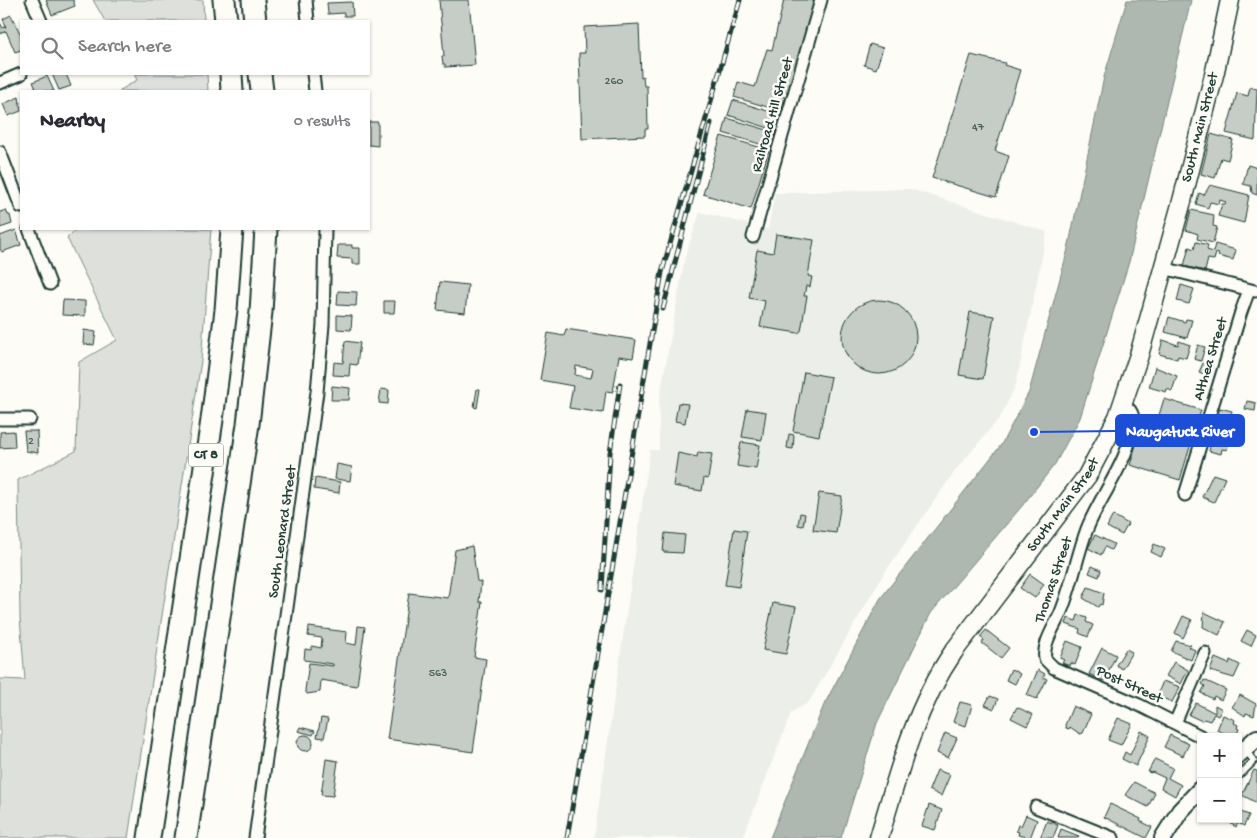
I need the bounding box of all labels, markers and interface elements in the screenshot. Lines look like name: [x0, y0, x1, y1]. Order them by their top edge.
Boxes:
search box: [20, 20, 370, 75]
icon: search: [38, 34, 66, 62]
text: Search here: [78, 36, 172, 59]
street label: Railroad Hill Street: [748, 54, 798, 174]
street label: South Main Street: [1178, 69, 1224, 184]
house number: 260: [605, 75, 624, 89]
text: Nearby: [40, 110, 105, 135]
text: 0 results: [294, 113, 350, 132]
house number: 47: [972, 121, 985, 135]
street label: Althea Street: [1190, 313, 1233, 403]
callout: Naugatuck River: [1116, 415, 1244, 446]
text: Naugatuck River: [1126, 424, 1236, 443]
house number: 2: [28, 435, 34, 449]
road number: CT 8: [188, 444, 224, 466]
street label: South Main Street: [1023, 453, 1105, 556]
street label: South Leonard Street: [265, 463, 301, 599]
street label: Thomas Street: [1031, 533, 1078, 626]
street label: Post Street: [1092, 661, 1167, 709]
house number: 563: [429, 667, 447, 681]
map controls: [1197, 733, 1242, 823]
button: +: [1197, 733, 1242, 778]
button: −: [1197, 778, 1242, 823]

